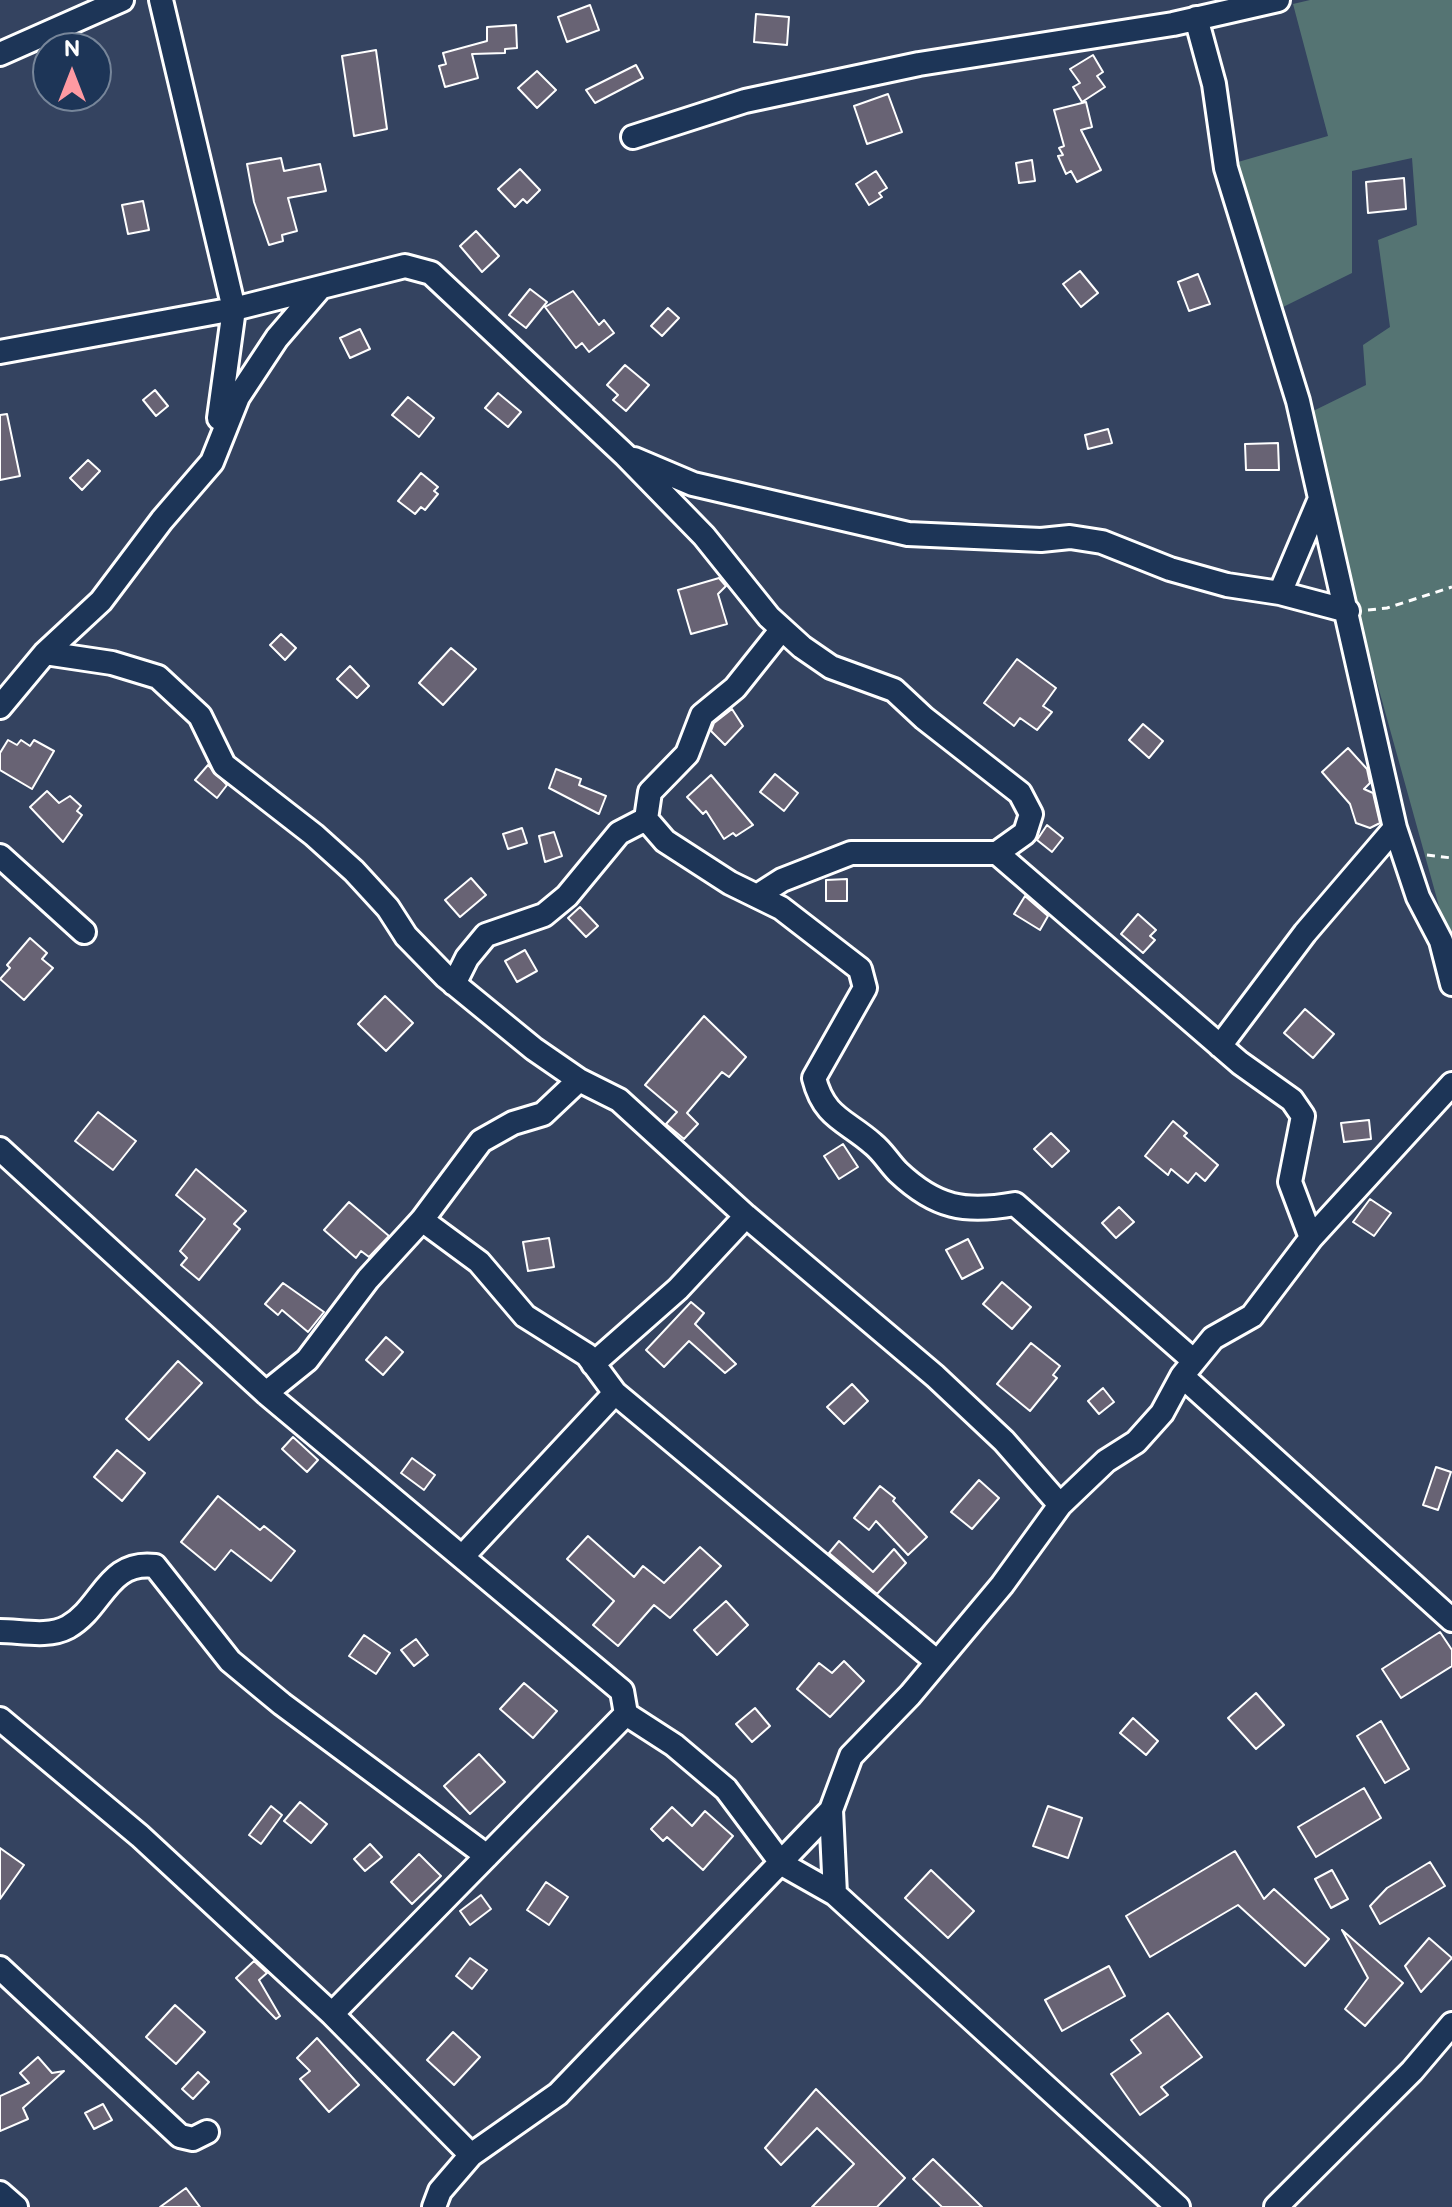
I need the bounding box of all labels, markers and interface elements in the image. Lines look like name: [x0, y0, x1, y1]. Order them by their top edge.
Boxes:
north arrow: [32, 32, 112, 112]
text: N: [64, 36, 80, 63]

